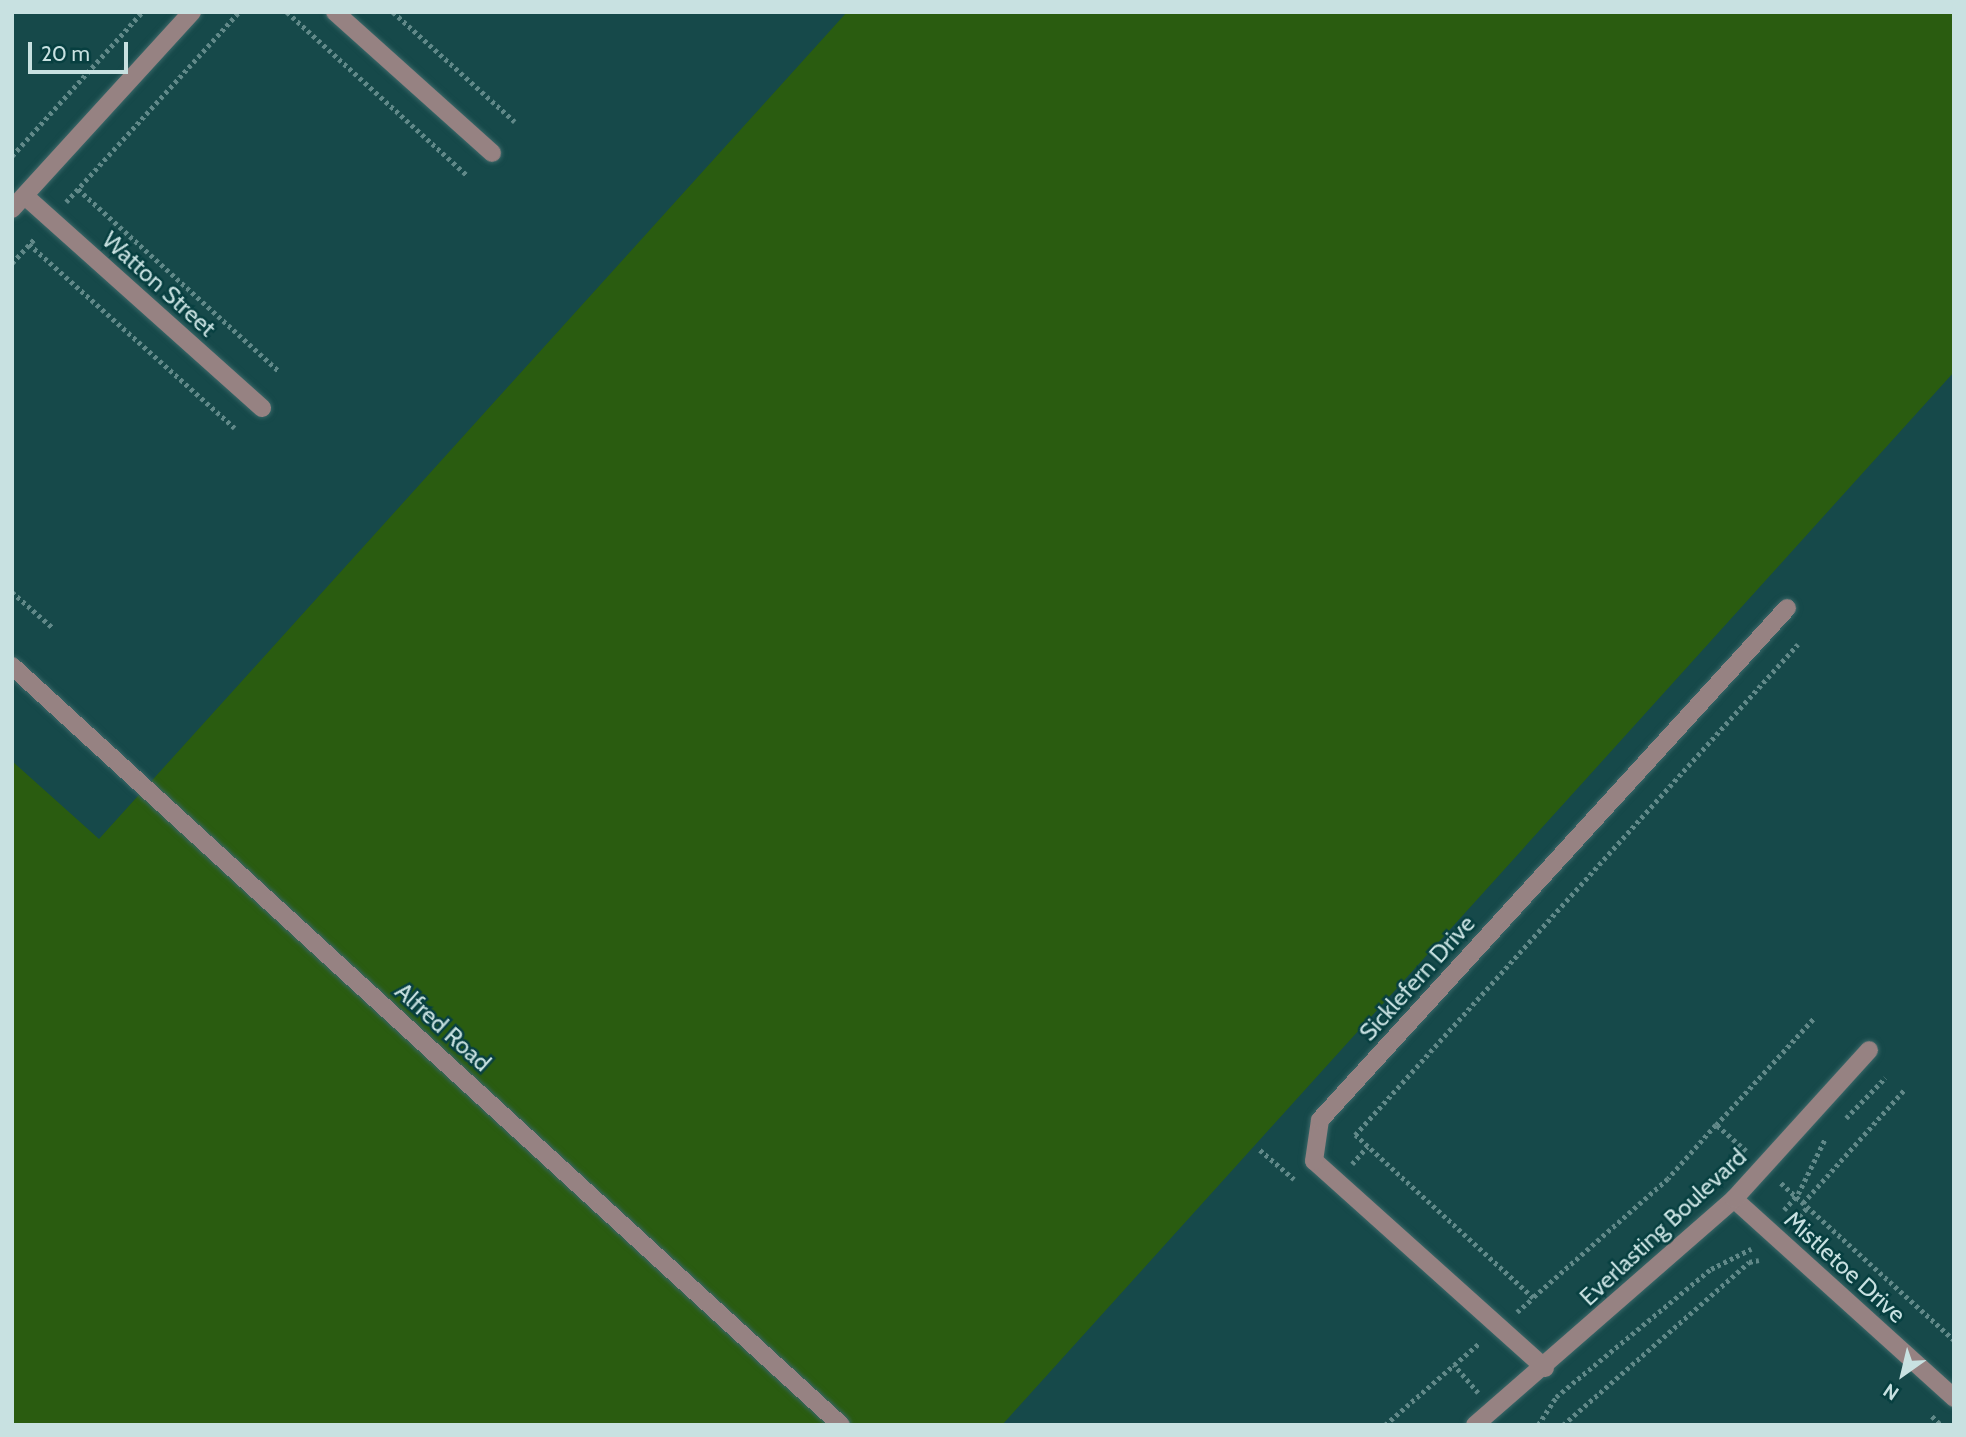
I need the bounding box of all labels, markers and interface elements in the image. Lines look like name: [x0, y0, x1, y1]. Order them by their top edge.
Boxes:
scale bar: [32, 28, 131, 72]
text: 20 m: [41, 41, 90, 66]
street label: Watton Street: [96, 226, 222, 342]
street label: Sicklefern Drive: [1353, 909, 1481, 1047]
street label: Alfred Road: [389, 977, 497, 1077]
street label: Everlasting Boulevard: [1574, 1142, 1752, 1312]
street label: Mistletoe Drive: [1779, 1205, 1911, 1329]
north arrow: [1868, 1339, 1938, 1409]
text: N: [1879, 1379, 1903, 1405]

